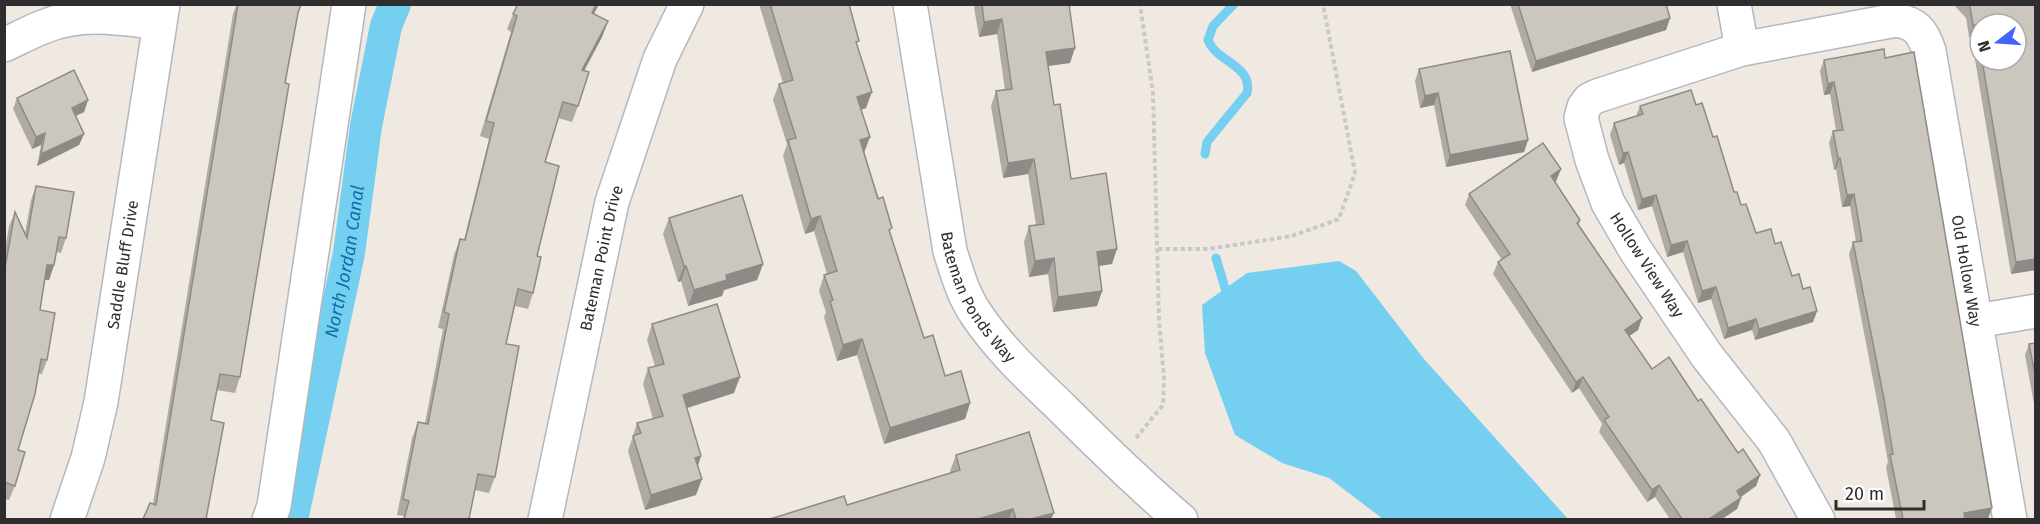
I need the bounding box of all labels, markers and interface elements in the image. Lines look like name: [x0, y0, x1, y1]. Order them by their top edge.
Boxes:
north arrow: [1968, 12, 2028, 72]
text: N: [1973, 38, 1995, 54]
street label: Bateman Point Drive: [576, 183, 627, 332]
water label: North Jordan Canal: [320, 184, 369, 340]
street label: Saddle Bluff Drive: [103, 199, 142, 331]
street label: Hollow View Way: [1606, 209, 1688, 321]
street label: Old Hollow Way: [1948, 213, 1986, 328]
street label: Bateman Ponds Way: [937, 230, 1020, 366]
scale bar: [1836, 473, 1924, 511]
text: 20 m: [1845, 483, 1884, 505]

